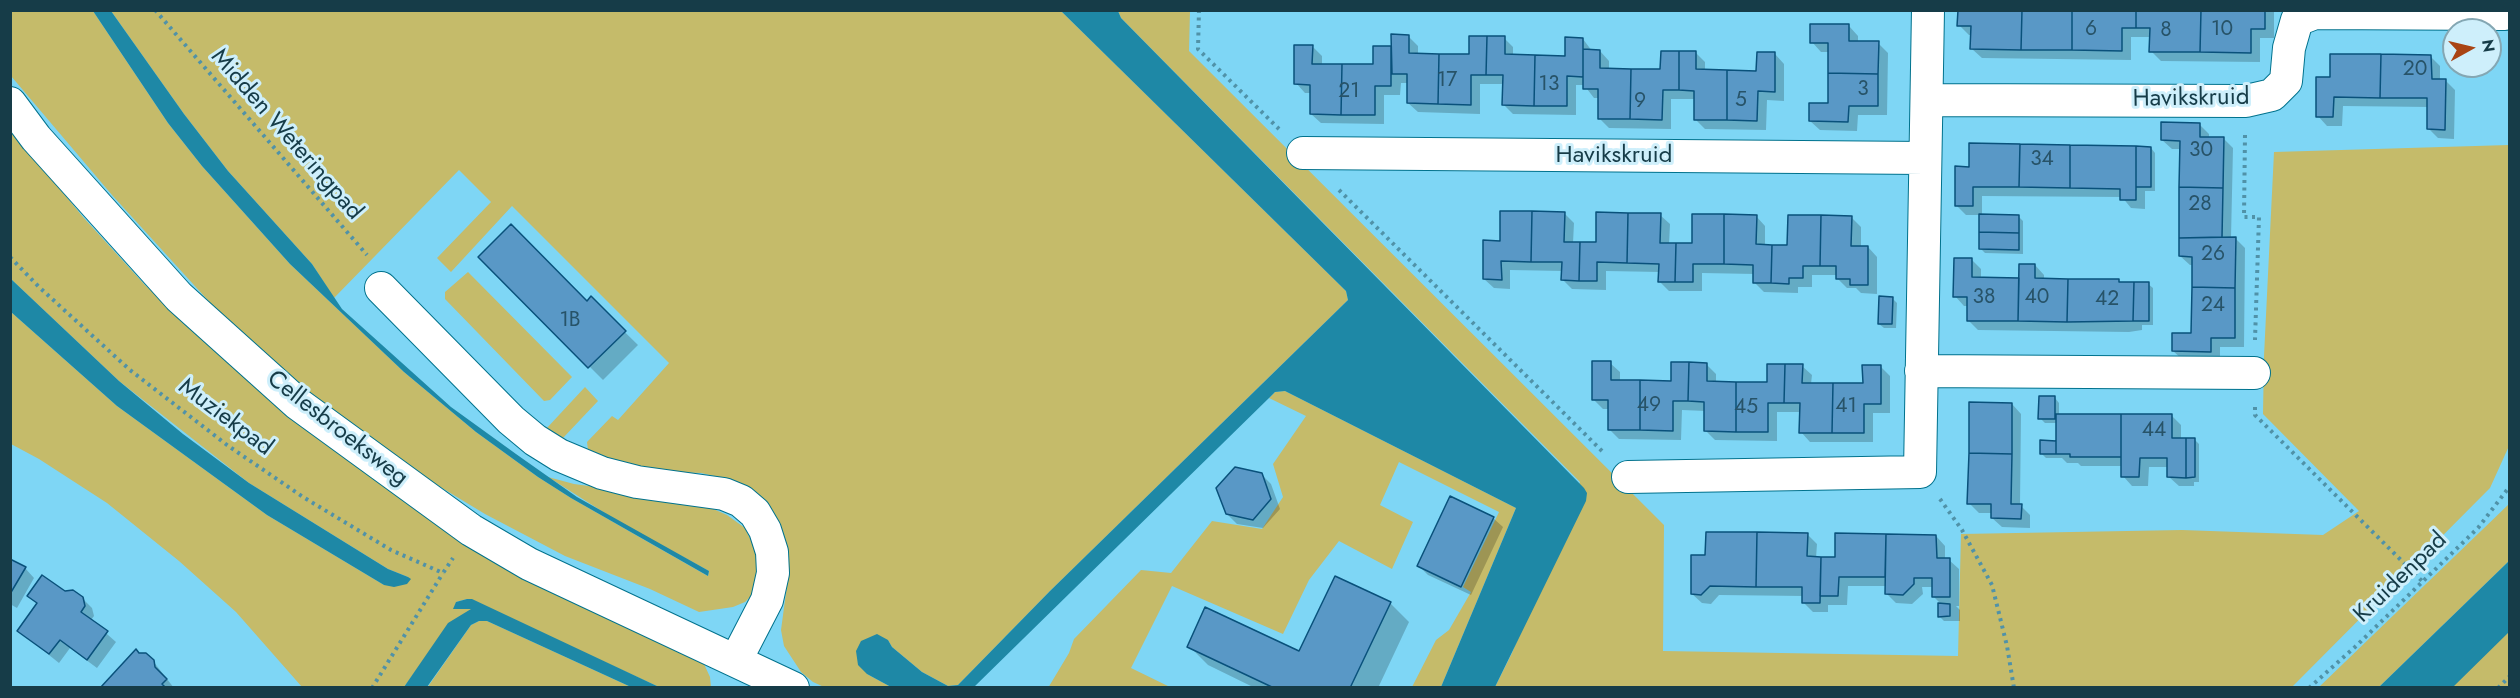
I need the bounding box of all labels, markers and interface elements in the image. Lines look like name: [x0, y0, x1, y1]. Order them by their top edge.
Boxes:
house number: 6: [2085, 17, 2097, 43]
house number: 10: [2211, 17, 2233, 43]
house number: 8: [2160, 18, 2172, 44]
north arrow: [2442, 18, 2502, 78]
text: N: [2476, 38, 2501, 54]
street label: Midden Weteringpad: [204, 44, 368, 226]
house number: 20: [2403, 57, 2427, 83]
house number: 17: [1437, 68, 1457, 94]
house number: 13: [1539, 72, 1559, 98]
house number: 3: [1857, 77, 1869, 103]
house number: 21: [1338, 79, 1360, 105]
street label: Havikskruid: [2132, 84, 2250, 114]
house number: 5: [1735, 88, 1747, 114]
house number: 9: [1634, 89, 1646, 115]
house number: 30: [2189, 138, 2213, 164]
street label: Havikskruid: [1556, 142, 1672, 170]
house number: 34: [2030, 147, 2054, 173]
house number: 28: [2188, 192, 2212, 218]
house number: 26: [2201, 242, 2225, 268]
house number: 38: [1973, 285, 1995, 311]
house number: 40: [2025, 285, 2049, 311]
house number: 42: [2095, 287, 2119, 313]
house number: 24: [2201, 293, 2225, 319]
house number: 1B: [559, 308, 581, 334]
street label: Cellesbroeksweg: [261, 365, 413, 493]
street label: Muziekpad: [172, 373, 278, 463]
house number: 49: [1637, 393, 1661, 419]
house number: 41: [1835, 394, 1857, 420]
house number: 45: [1734, 395, 1758, 421]
house number: 44: [2142, 418, 2166, 444]
street label: Kruidenpad: [2348, 527, 2454, 629]

